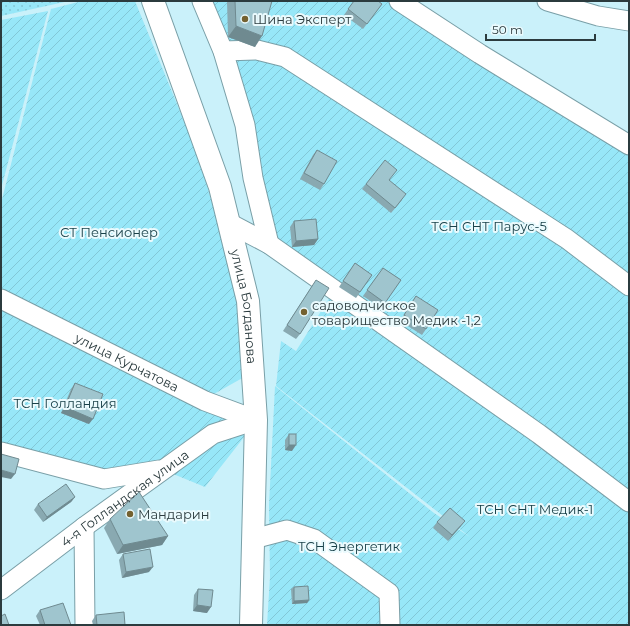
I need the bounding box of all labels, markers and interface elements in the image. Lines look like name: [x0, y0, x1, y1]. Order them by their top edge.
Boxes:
place label: Шина Эксперт: [253, 11, 352, 27]
marker: Шина Эксперт: [240, 14, 250, 24]
scale bar: [486, 16, 595, 42]
text: 50 m: [492, 22, 523, 37]
park label: ТСН СНТ Парус-5: [431, 218, 547, 234]
park label: СТ Пенсионер: [60, 224, 158, 240]
street label: улица Богданова: [227, 246, 260, 364]
place label: садоводчиское товарищество Медик -1,2: [312, 297, 481, 328]
marker: садоводчиское товарищество Медик -1,2: [299, 307, 309, 317]
street label: улица Курчатова: [72, 329, 182, 395]
park label: ТСН Голландия: [13, 395, 117, 411]
street label: 4-я Голландская улица: [57, 446, 192, 550]
park label: ТСН СНТ Медик-1: [477, 501, 593, 517]
place label: Мандарин: [138, 506, 210, 522]
marker: Мандарин: [125, 509, 135, 519]
park label: ТСН Энергетик: [298, 538, 400, 554]

